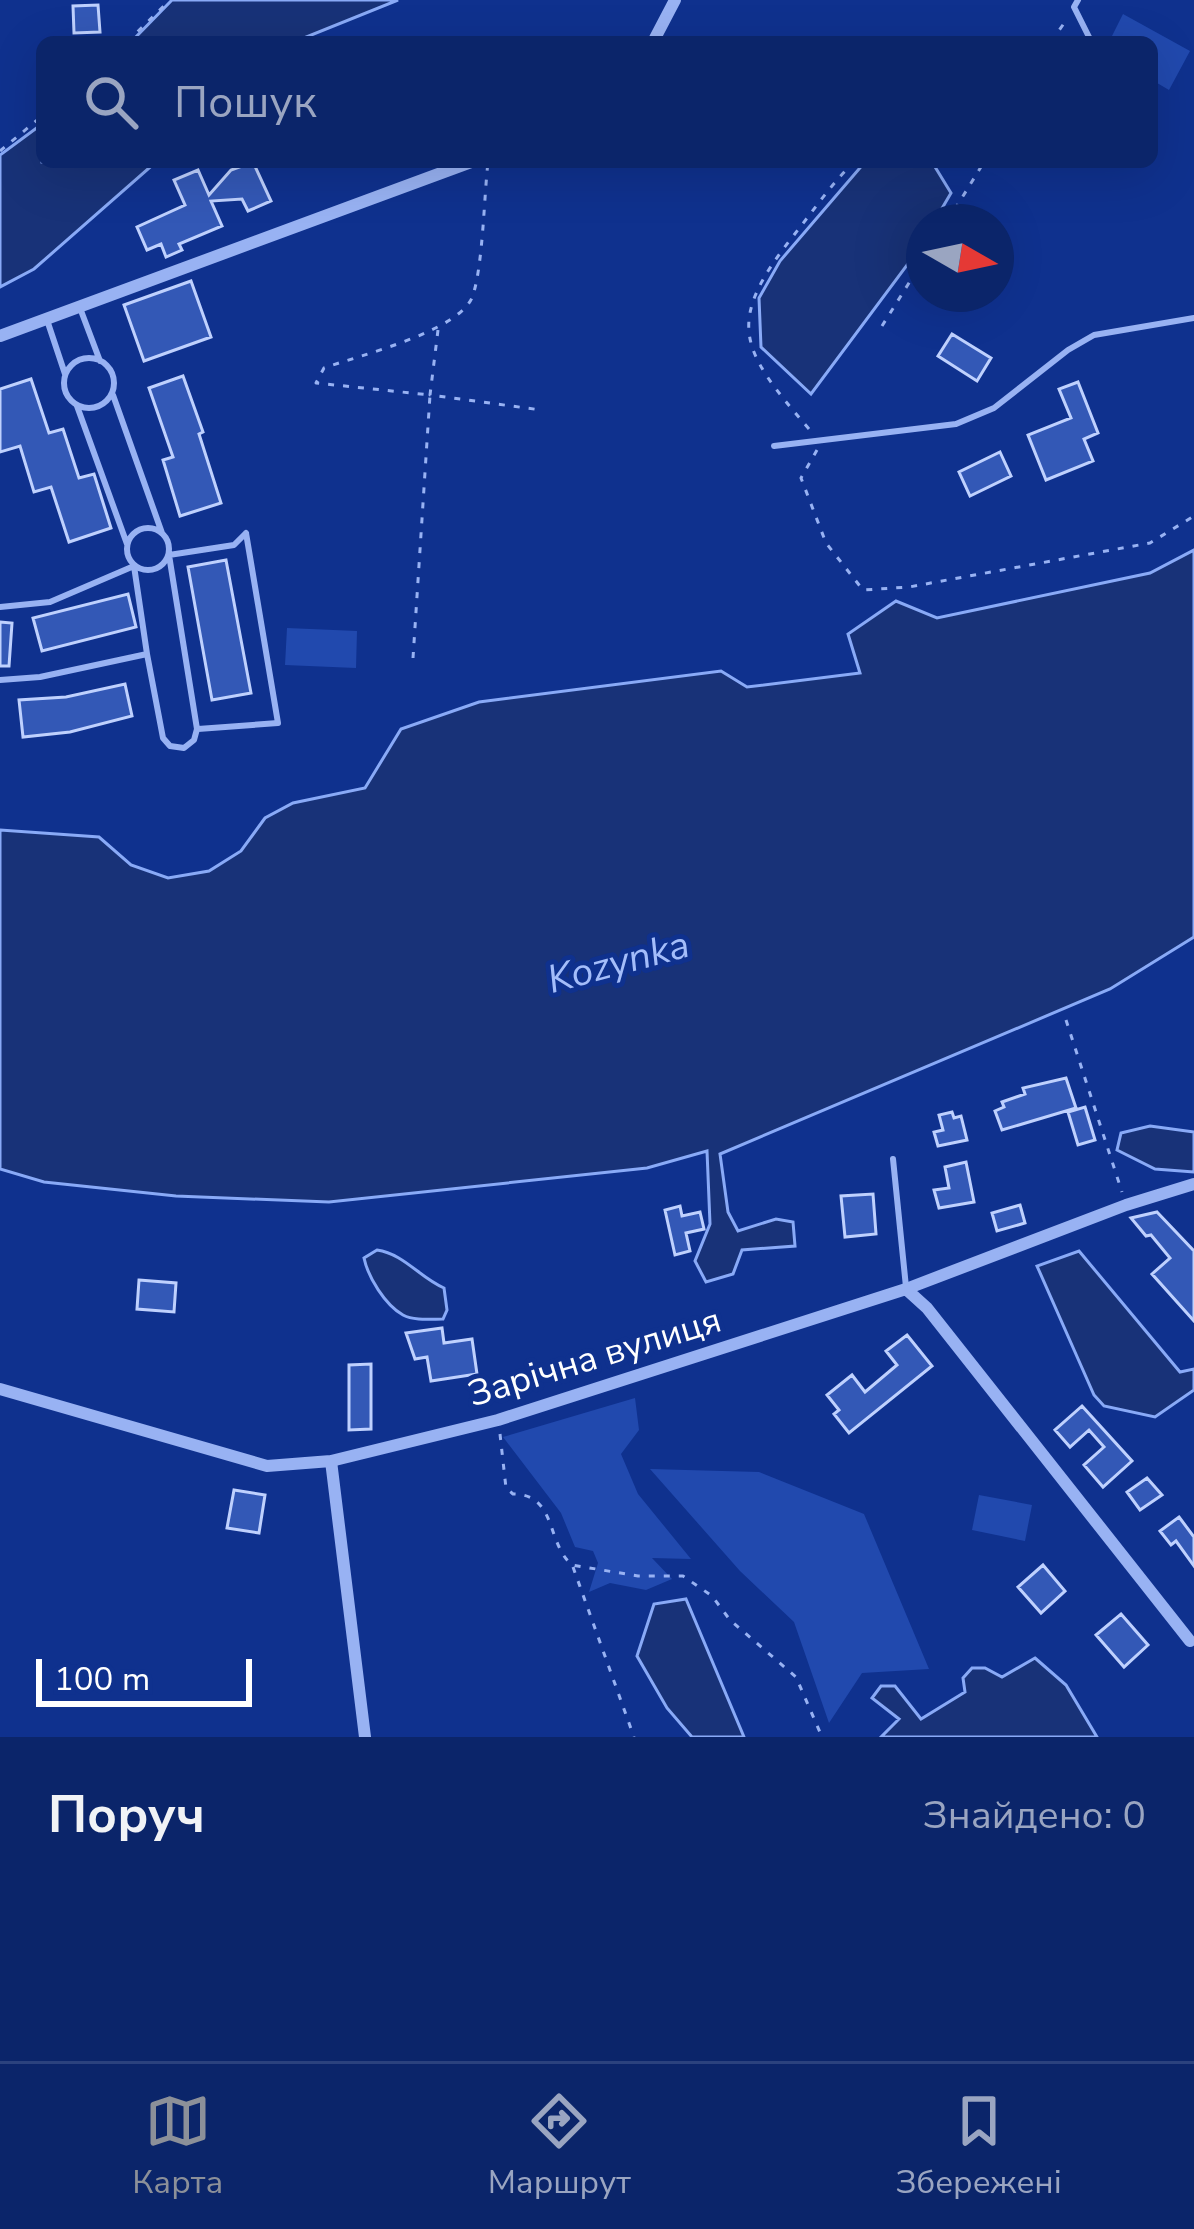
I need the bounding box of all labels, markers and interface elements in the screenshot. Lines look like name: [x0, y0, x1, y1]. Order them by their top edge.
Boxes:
search box: [36, 36, 1158, 168]
icon: search: [78, 69, 144, 135]
text: Пошук: [174, 72, 317, 133]
north arrow: [906, 204, 1014, 312]
water label: Kozynka: [541, 918, 695, 1007]
street label: Зарічна вулиця: [462, 1296, 727, 1419]
scale bar: [36, 1653, 252, 1706]
text: 100 m: [54, 1657, 150, 1702]
text: Поруч: [48, 1780, 205, 1850]
text: Знайдено: 0: [923, 1789, 1146, 1842]
tab: Карта: [132, 2088, 223, 2205]
tab: Маршрут: [488, 2088, 631, 2205]
tab: Збережені: [895, 2088, 1062, 2205]

